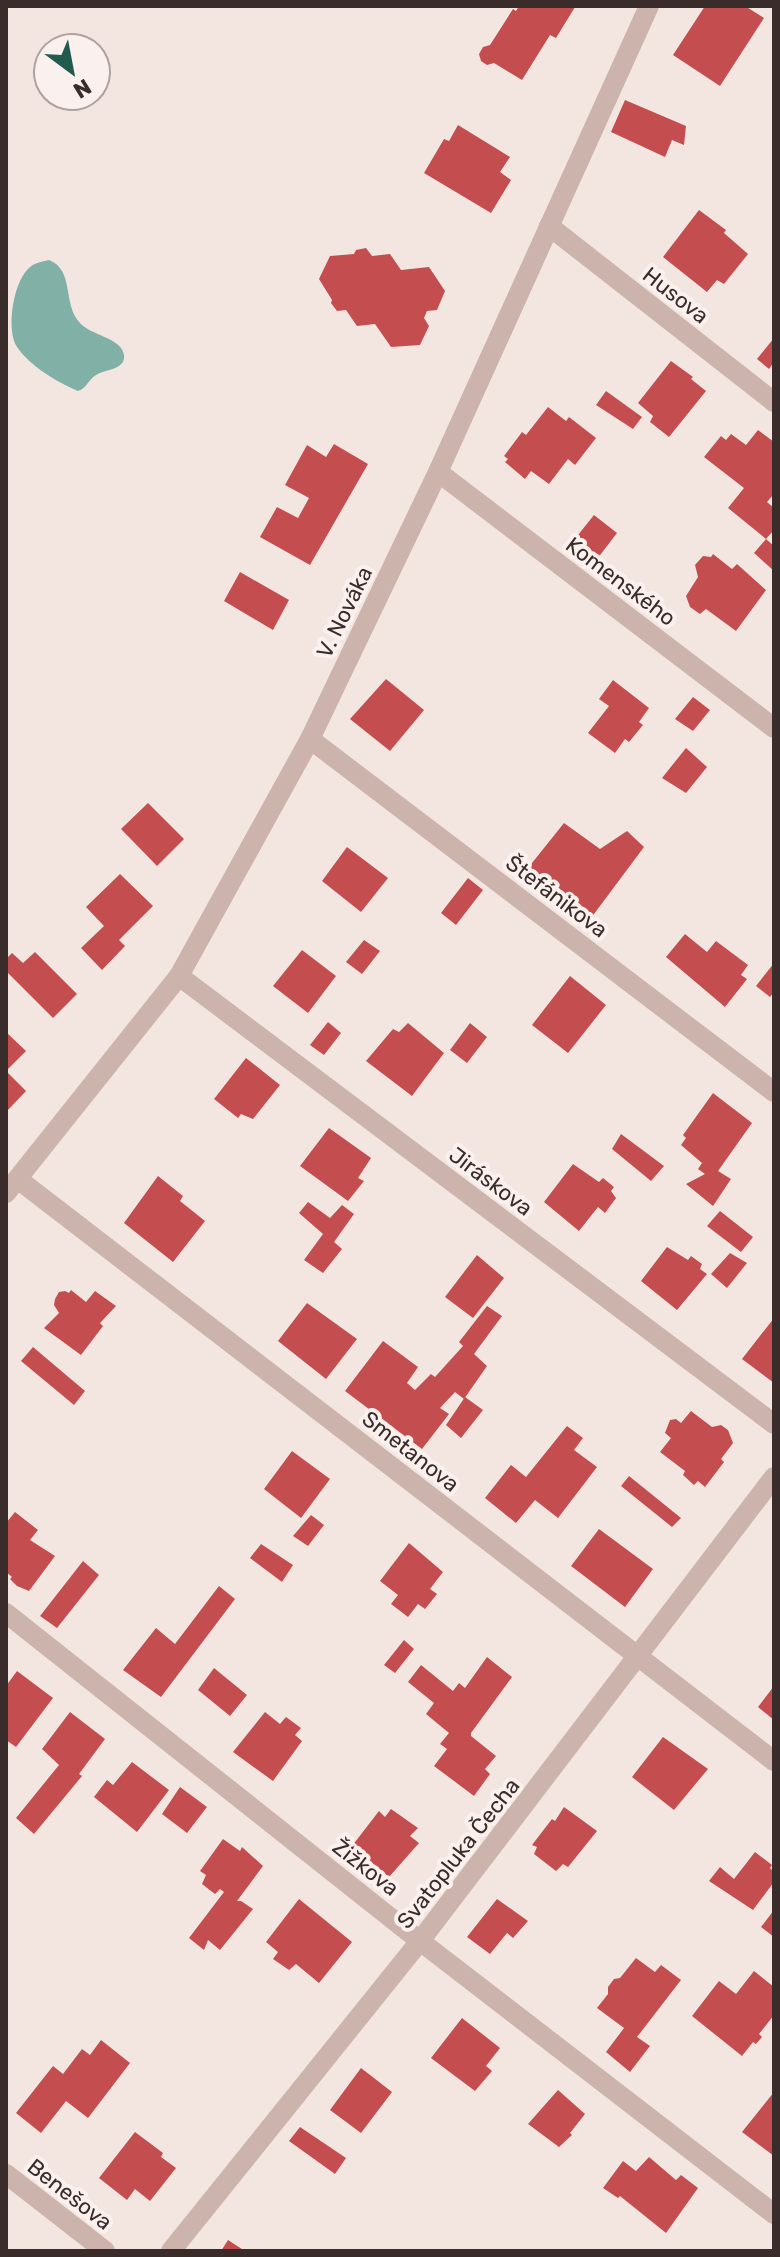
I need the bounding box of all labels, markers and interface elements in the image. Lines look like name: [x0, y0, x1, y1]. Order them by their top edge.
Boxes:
north arrow: [32, 32, 112, 112]
text: N: [68, 73, 96, 104]
street label: Husova: [637, 261, 714, 330]
street label: Komenského: [560, 531, 681, 632]
street label: V. Nováka: [311, 562, 378, 662]
street label: Štefánikova: [500, 849, 613, 943]
street label: Jiráskova: [444, 1141, 538, 1222]
street label: Smetanova: [357, 1405, 465, 1498]
street label: Svatopluka Čecha: [391, 1773, 526, 1934]
street label: Žižkova: [327, 1833, 404, 1902]
street label: Benešova: [22, 2153, 117, 2236]

